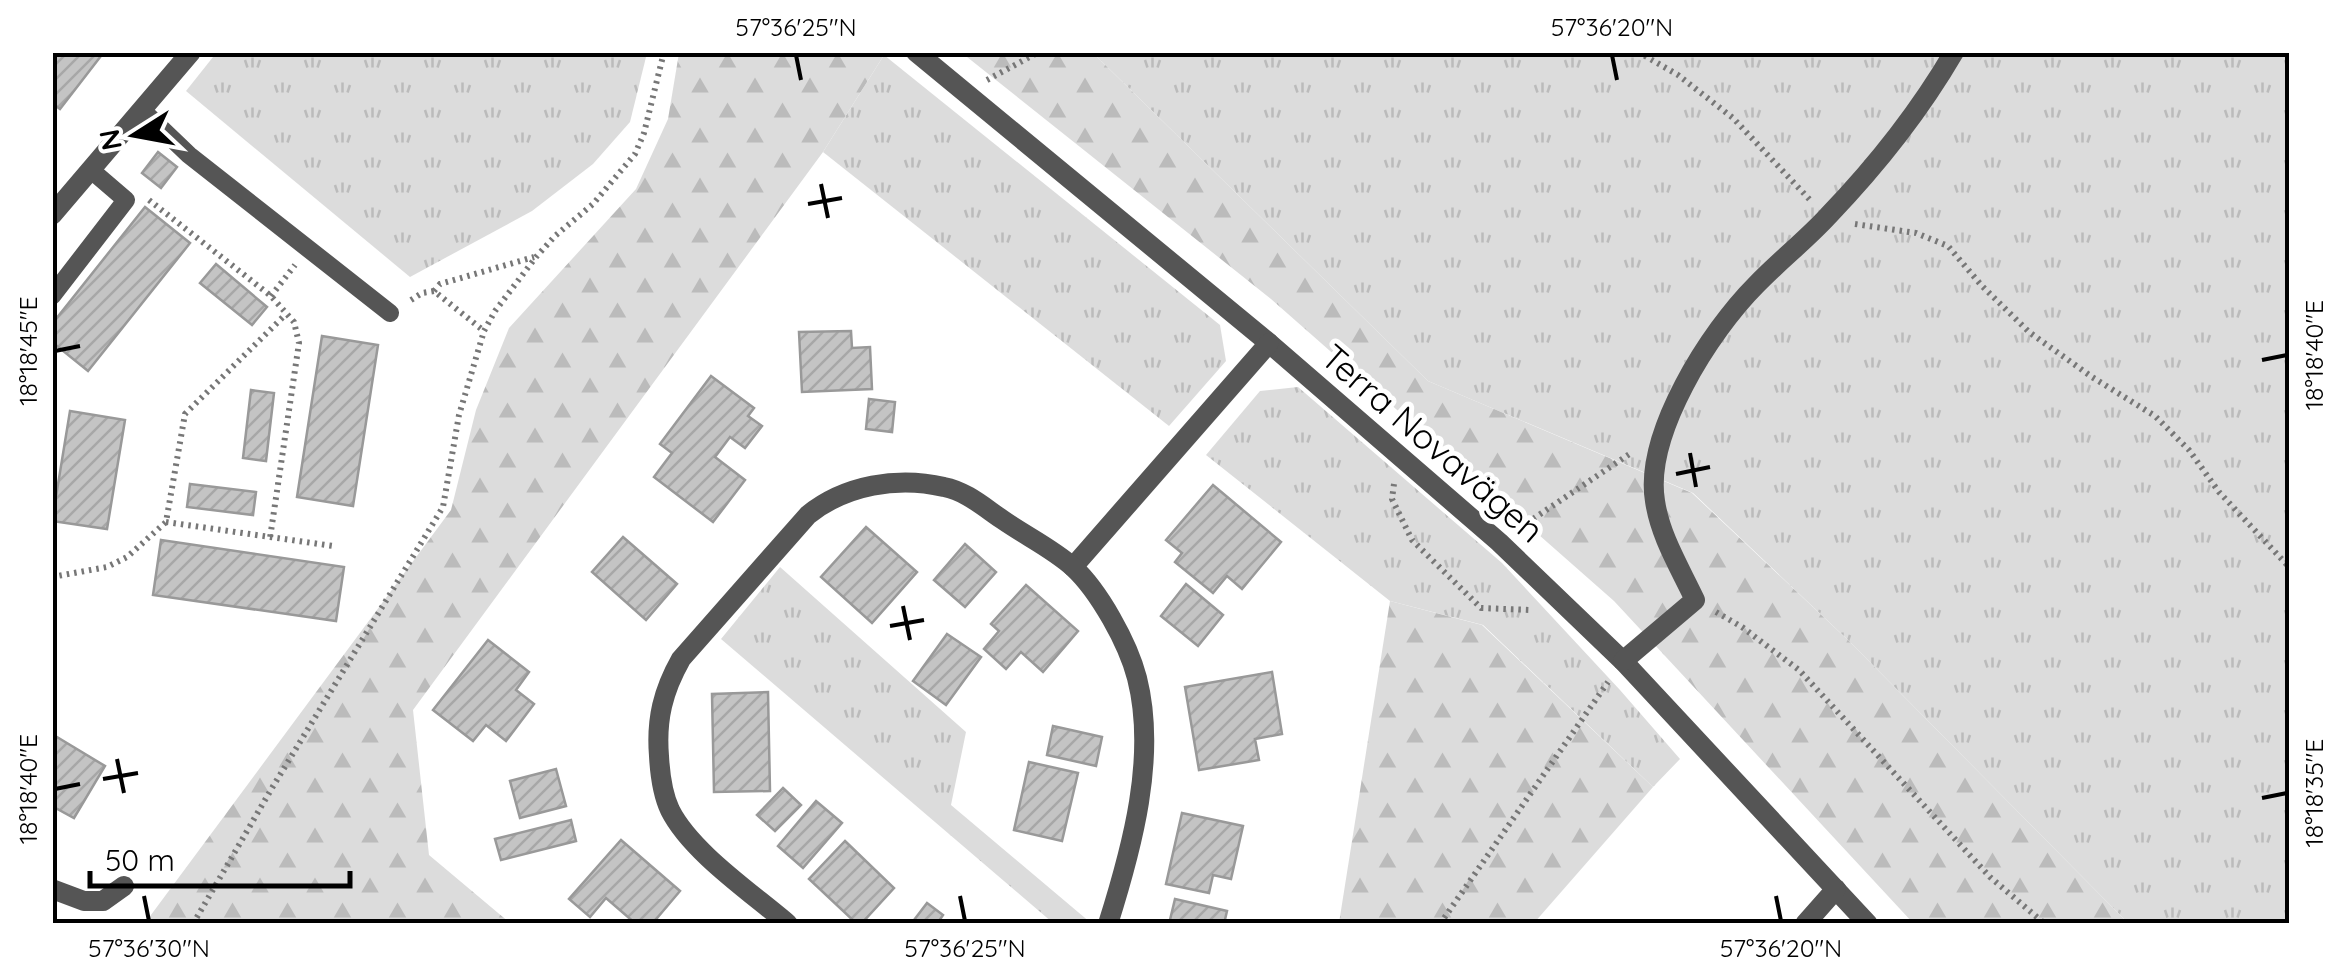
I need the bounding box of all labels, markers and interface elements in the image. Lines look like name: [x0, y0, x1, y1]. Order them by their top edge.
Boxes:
text: 57°36'25"N: [735, 11, 857, 42]
text: 57°36'20"N: [1551, 11, 1673, 42]
north arrow: [85, 85, 185, 185]
text: N: [91, 126, 129, 153]
text: 18°18'45"E: [12, 296, 43, 406]
text: 18°18'40"E: [2298, 300, 2329, 410]
street label: Terra Novavägen: [1313, 334, 1553, 552]
text: 18°18'40"E: [12, 734, 43, 844]
text: 18°18'35"E: [2298, 738, 2329, 848]
scale bar: [90, 826, 350, 888]
text: 50 m: [105, 841, 175, 879]
text: 57°36'30"N: [88, 932, 210, 963]
text: 57°36'25"N: [904, 932, 1026, 963]
text: 57°36'20"N: [1720, 932, 1842, 963]

